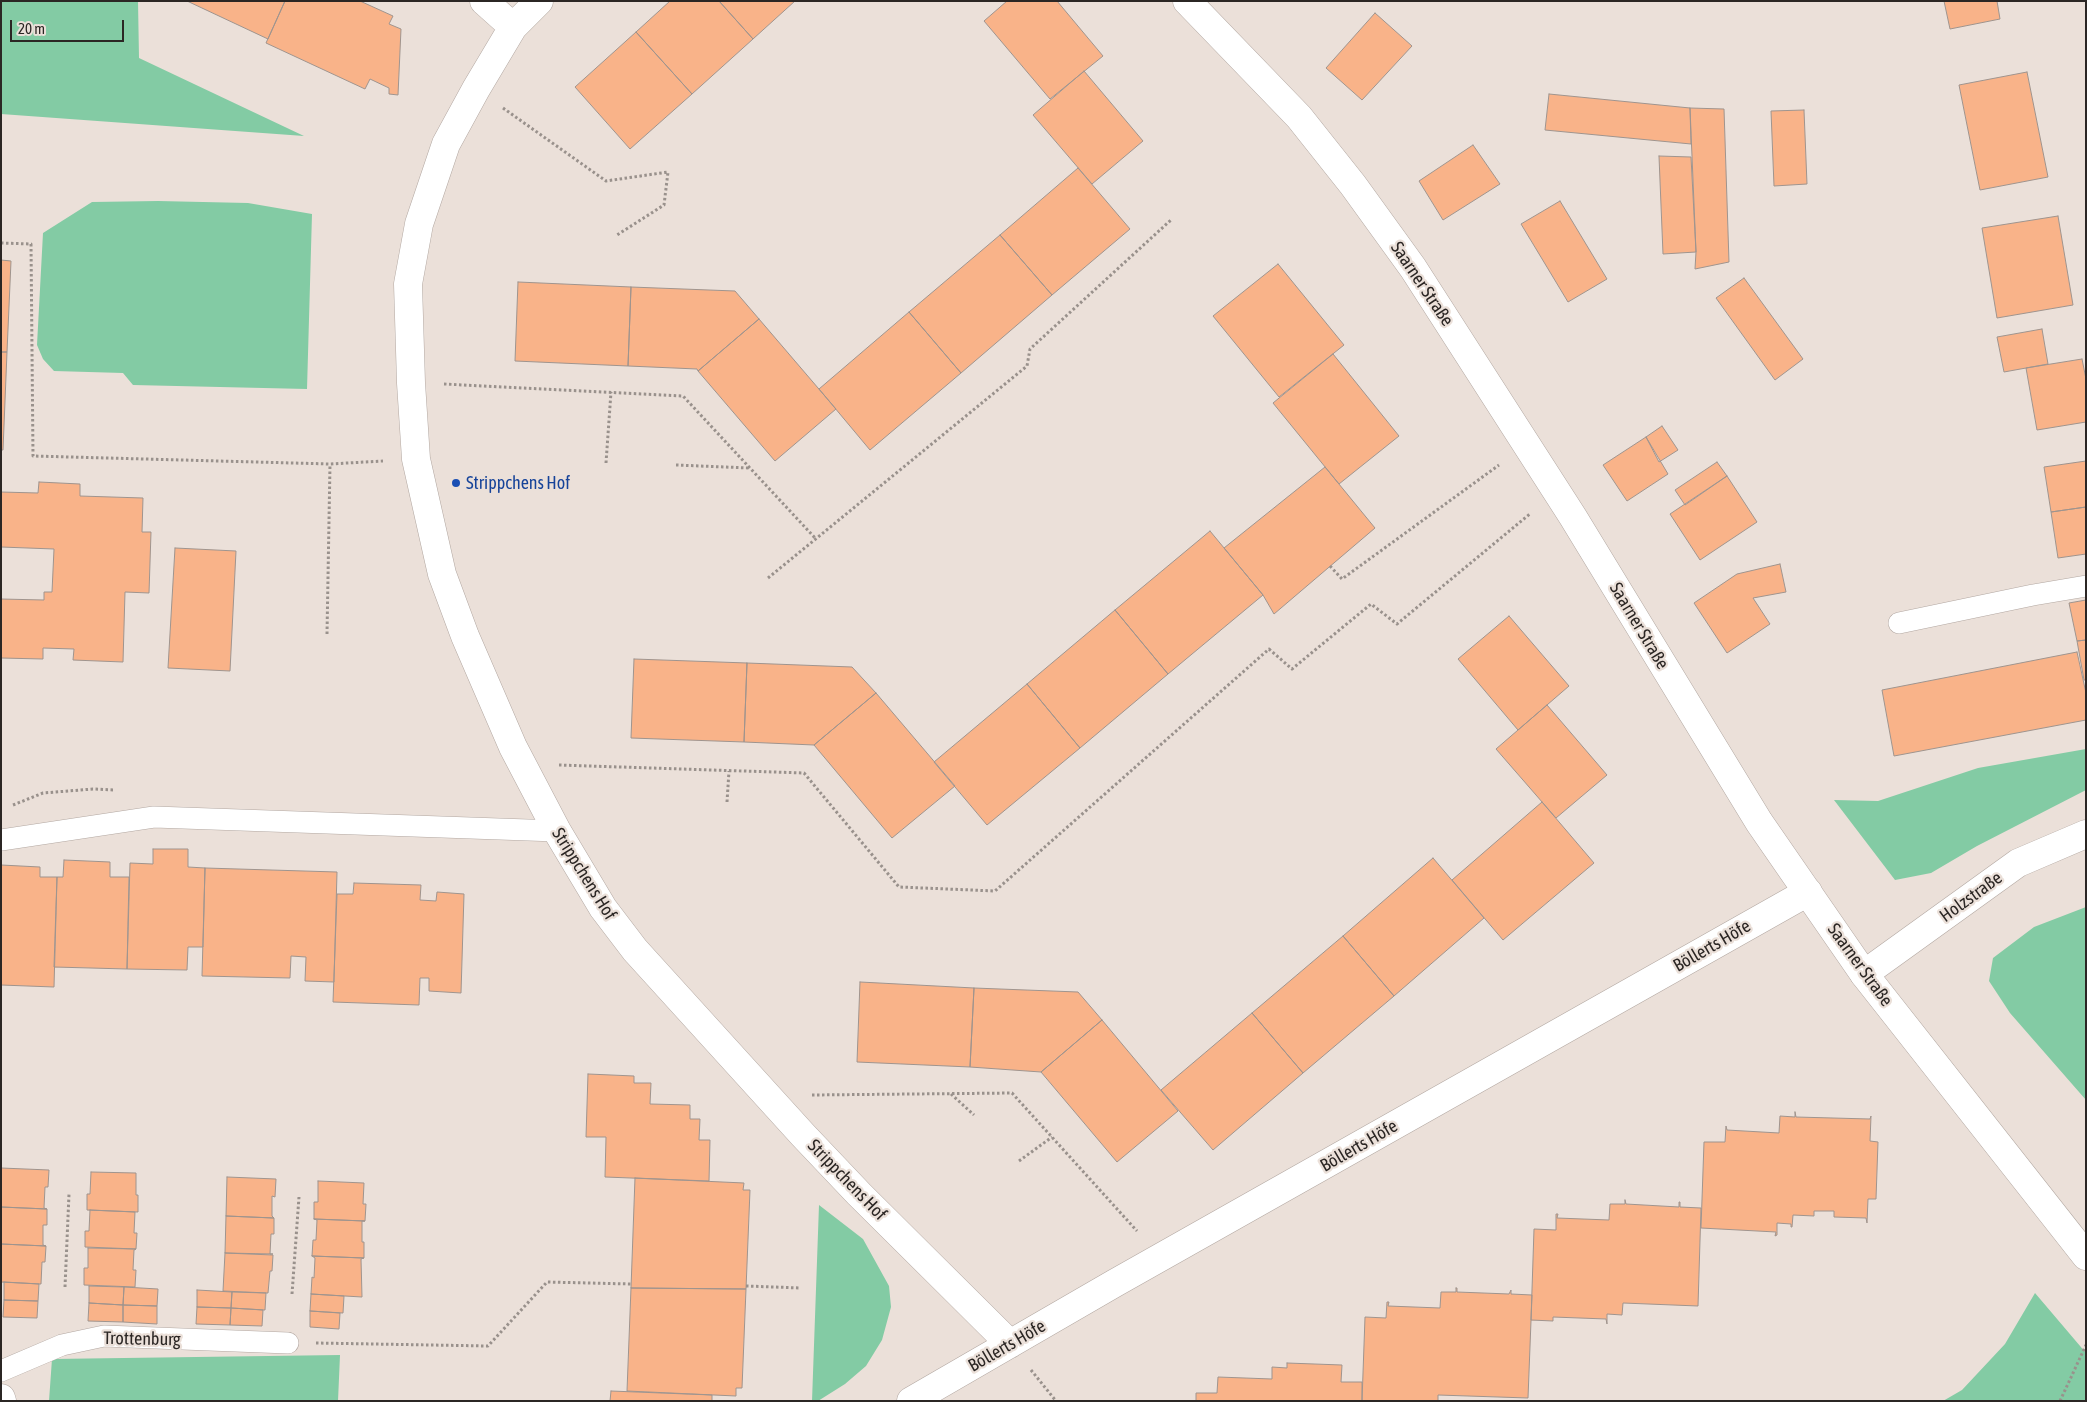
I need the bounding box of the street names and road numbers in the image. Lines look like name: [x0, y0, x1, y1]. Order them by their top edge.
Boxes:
street label: Saarner Straße: [1386, 238, 1458, 330]
street label: Saarner Straße: [1605, 579, 1673, 673]
street label: Strippchens Hof: [547, 824, 621, 924]
street label: Holzstraße: [1936, 867, 2006, 927]
street label: Böllerts Höfe: [1669, 915, 1755, 977]
street label: Saarner Straße: [1823, 919, 1897, 1011]
street label: Böllerts Höfe: [1316, 1115, 1402, 1177]
street label: Strippchens Hof: [803, 1135, 891, 1225]
street label: Böllerts Höfe: [964, 1315, 1050, 1377]
street label: Trottenburg: [103, 1328, 181, 1350]

